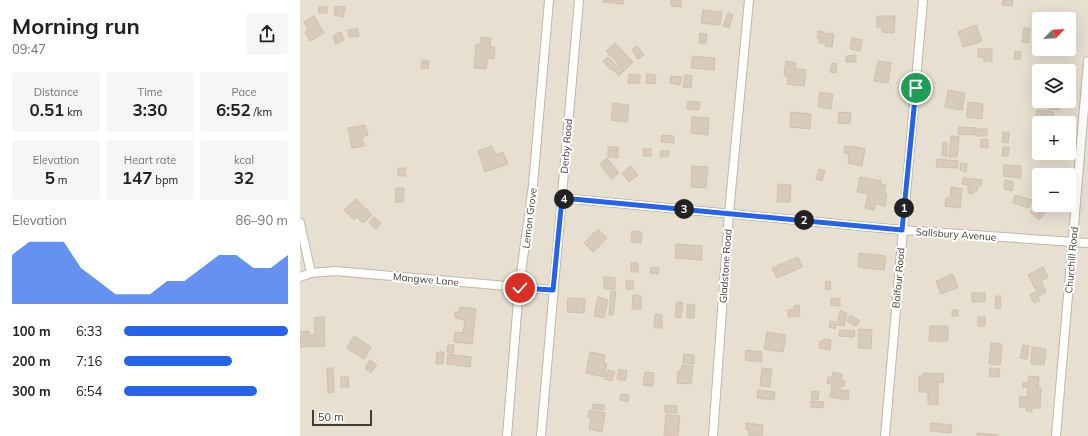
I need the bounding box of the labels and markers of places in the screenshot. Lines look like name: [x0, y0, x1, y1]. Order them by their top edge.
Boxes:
pin: [899, 71, 933, 105]
pin: 4: [554, 189, 574, 209]
pin: 1: [894, 198, 914, 218]
pin: 3: [674, 199, 694, 219]
pin: 2: [794, 210, 814, 230]
pin: [503, 271, 537, 305]

